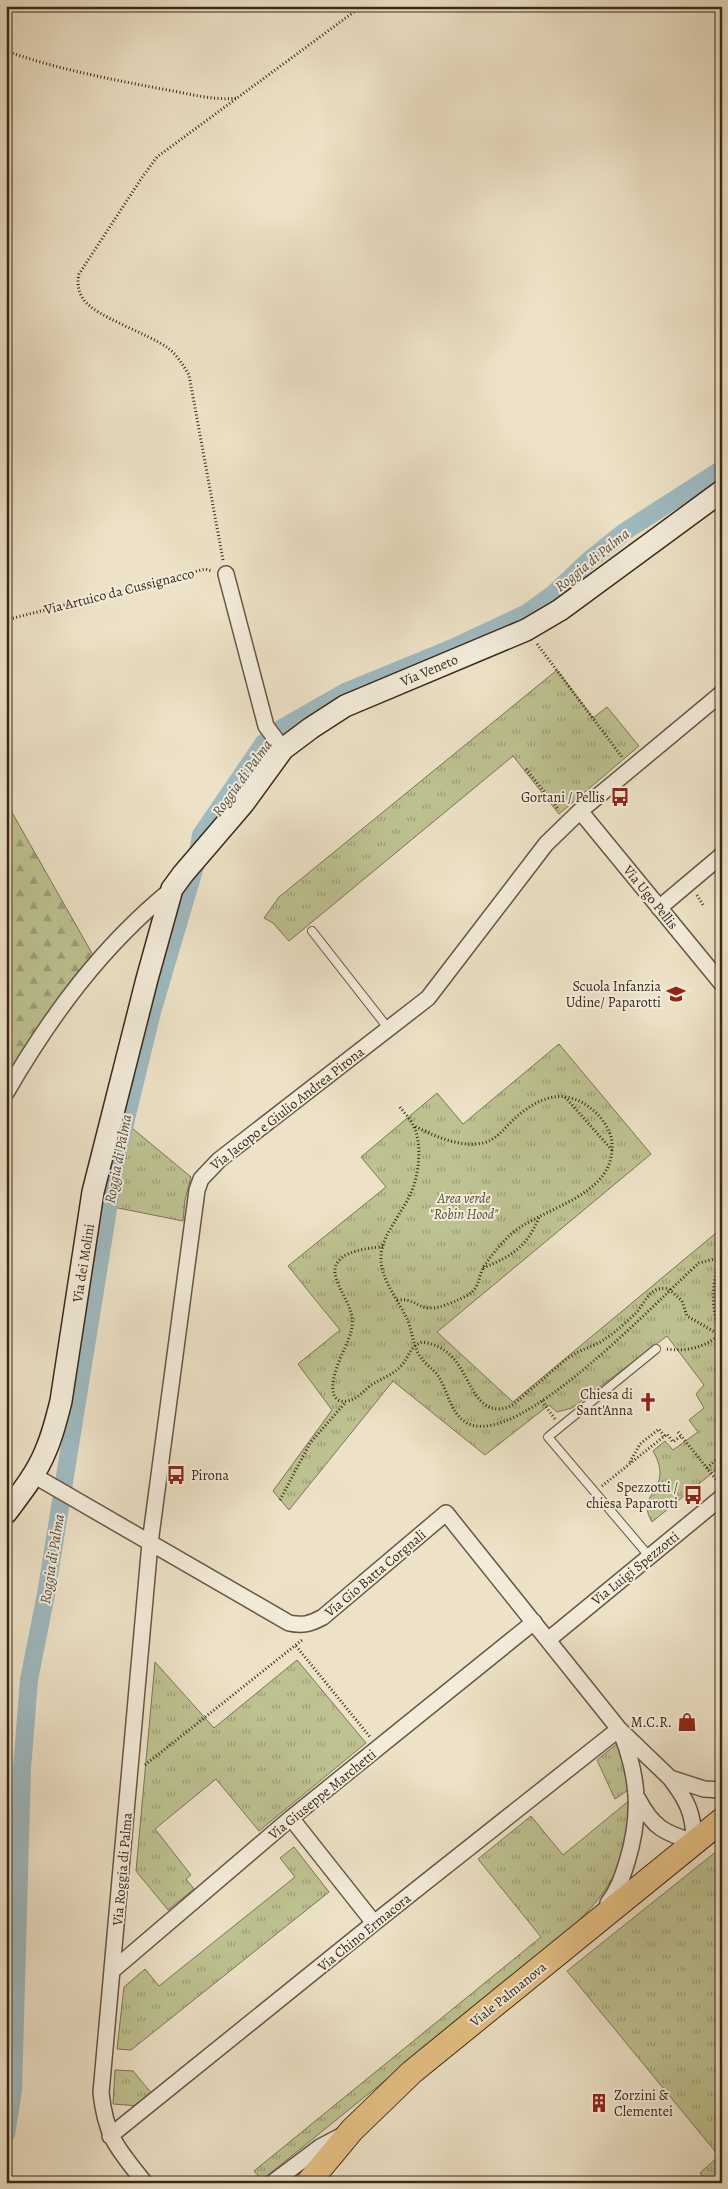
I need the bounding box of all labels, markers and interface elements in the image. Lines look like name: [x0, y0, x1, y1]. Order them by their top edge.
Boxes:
water label: Roggia di Palma: [551, 524, 634, 596]
street label: Via Artuico da Cussignacco: [41, 564, 196, 620]
street label: Via Veneto: [397, 650, 461, 691]
water label: Roggia di Palma: [207, 735, 277, 820]
bus stop icon: Gortani / Pellis: [609, 786, 631, 808]
place label: Gortani / Pellis: [521, 788, 605, 807]
street label: Via Ugo Pellis: [618, 861, 682, 933]
place label: Scuola Infanzia Udine/ Paparotti: [566, 977, 661, 1012]
school or university icon: Scuola Infanzia Udine/ Paparotti: [665, 983, 687, 1005]
street label: Via Jacopo e Giulio Andrea Pirona: [206, 1042, 368, 1175]
water label: Roggia di Palma: [100, 1113, 136, 1205]
park label: Area verde "Robin Hood": [430, 1189, 499, 1224]
street label: Via dei Molini: [68, 1222, 99, 1305]
place label: Chiesa di Sant'Anna: [576, 1385, 633, 1420]
church icon: Chiesa di Sant'Anna: [637, 1391, 659, 1413]
bus stop icon: Pirona: [165, 1464, 187, 1486]
place label: Pirona: [191, 1466, 229, 1485]
place label: Spezzotti / chiesa Paparotti: [586, 1478, 678, 1513]
bus stop icon: Spezzotti / chiesa Paparotti: [682, 1484, 704, 1506]
water label: Roggia di Palma: [35, 1513, 69, 1605]
street label: Via Gio Batta Corgnali: [320, 1525, 430, 1622]
street label: Via Luigi Spezzotti: [587, 1527, 683, 1610]
shop icon: M.C.R.: [676, 1711, 698, 1733]
place label: M.C.R.: [631, 1713, 672, 1732]
street label: Via Giuseppe Marchetti: [264, 1745, 380, 1845]
street label: Via Roggia di Palma: [108, 1811, 137, 1927]
street label: Via Chino Ermacora: [313, 1889, 415, 1976]
street label: Viale Palmanova: [465, 1957, 551, 2032]
place label: Zorzini & Clementei: [614, 2086, 673, 2121]
building icon: Zorzini & Clementei: [588, 2092, 610, 2114]

